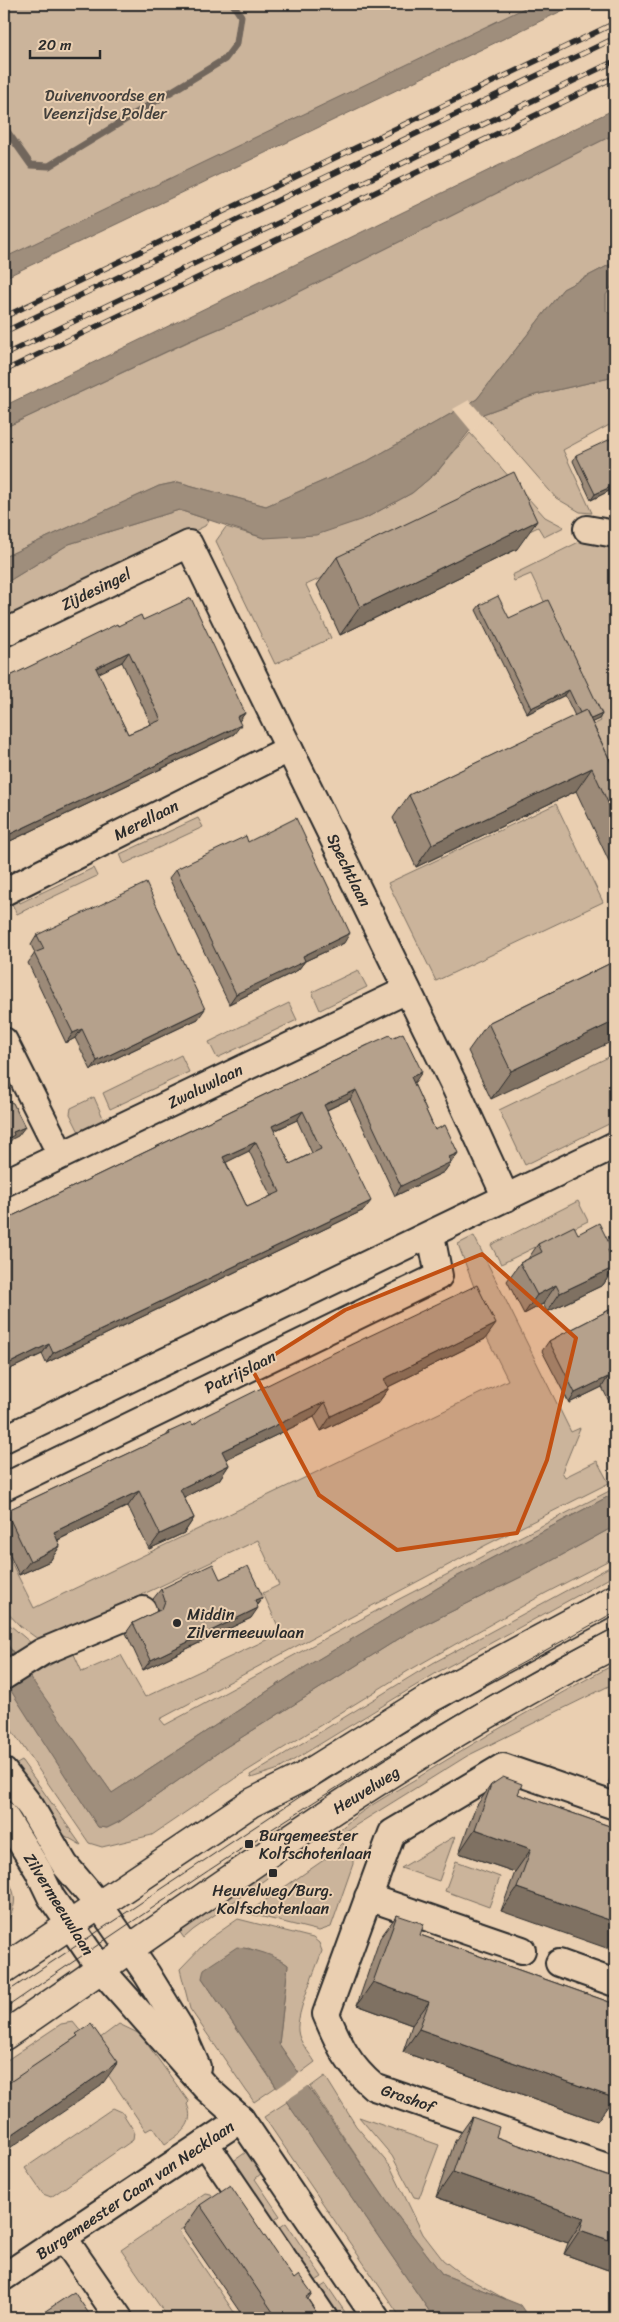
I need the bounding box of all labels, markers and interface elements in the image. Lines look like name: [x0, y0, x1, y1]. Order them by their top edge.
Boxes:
scale bar: [30, 28, 100, 60]
text: 20 m: [38, 32, 72, 58]
park label: Duivenvoordse en Veenzijdse Polder: [43, 81, 168, 128]
street label: Zijdesingel: [56, 559, 137, 619]
street label: Merellaan: [108, 791, 184, 849]
street label: Spechtlaan: [319, 828, 380, 912]
street label: Zwaluwlaan: [162, 1055, 248, 1117]
street label: Patrijslaan: [199, 1342, 281, 1402]
place label: Middin Zilvermeeuwlaan: [187, 1600, 304, 1647]
marker: Middin Zilvermeeuwlaan: [171, 1617, 183, 1629]
street label: Heuvelweg: [326, 1758, 406, 1822]
place label: Burgemeester Kolfschotenlaan: [259, 1821, 372, 1868]
marker: Burgemeester Kolfschotenlaan: [243, 1838, 255, 1850]
street label: Zilvermeeuwlaan: [16, 1847, 102, 1962]
marker: Heuvelweg/Burg. Kolfschotenlaan: [267, 1867, 279, 1879]
place label: Heuvelweg/Burg. Kolfschotenlaan: [212, 1876, 334, 1923]
street label: Grashof: [377, 2075, 441, 2121]
street label: Burgemeester Caan van Necklaan: [30, 2112, 241, 2268]

